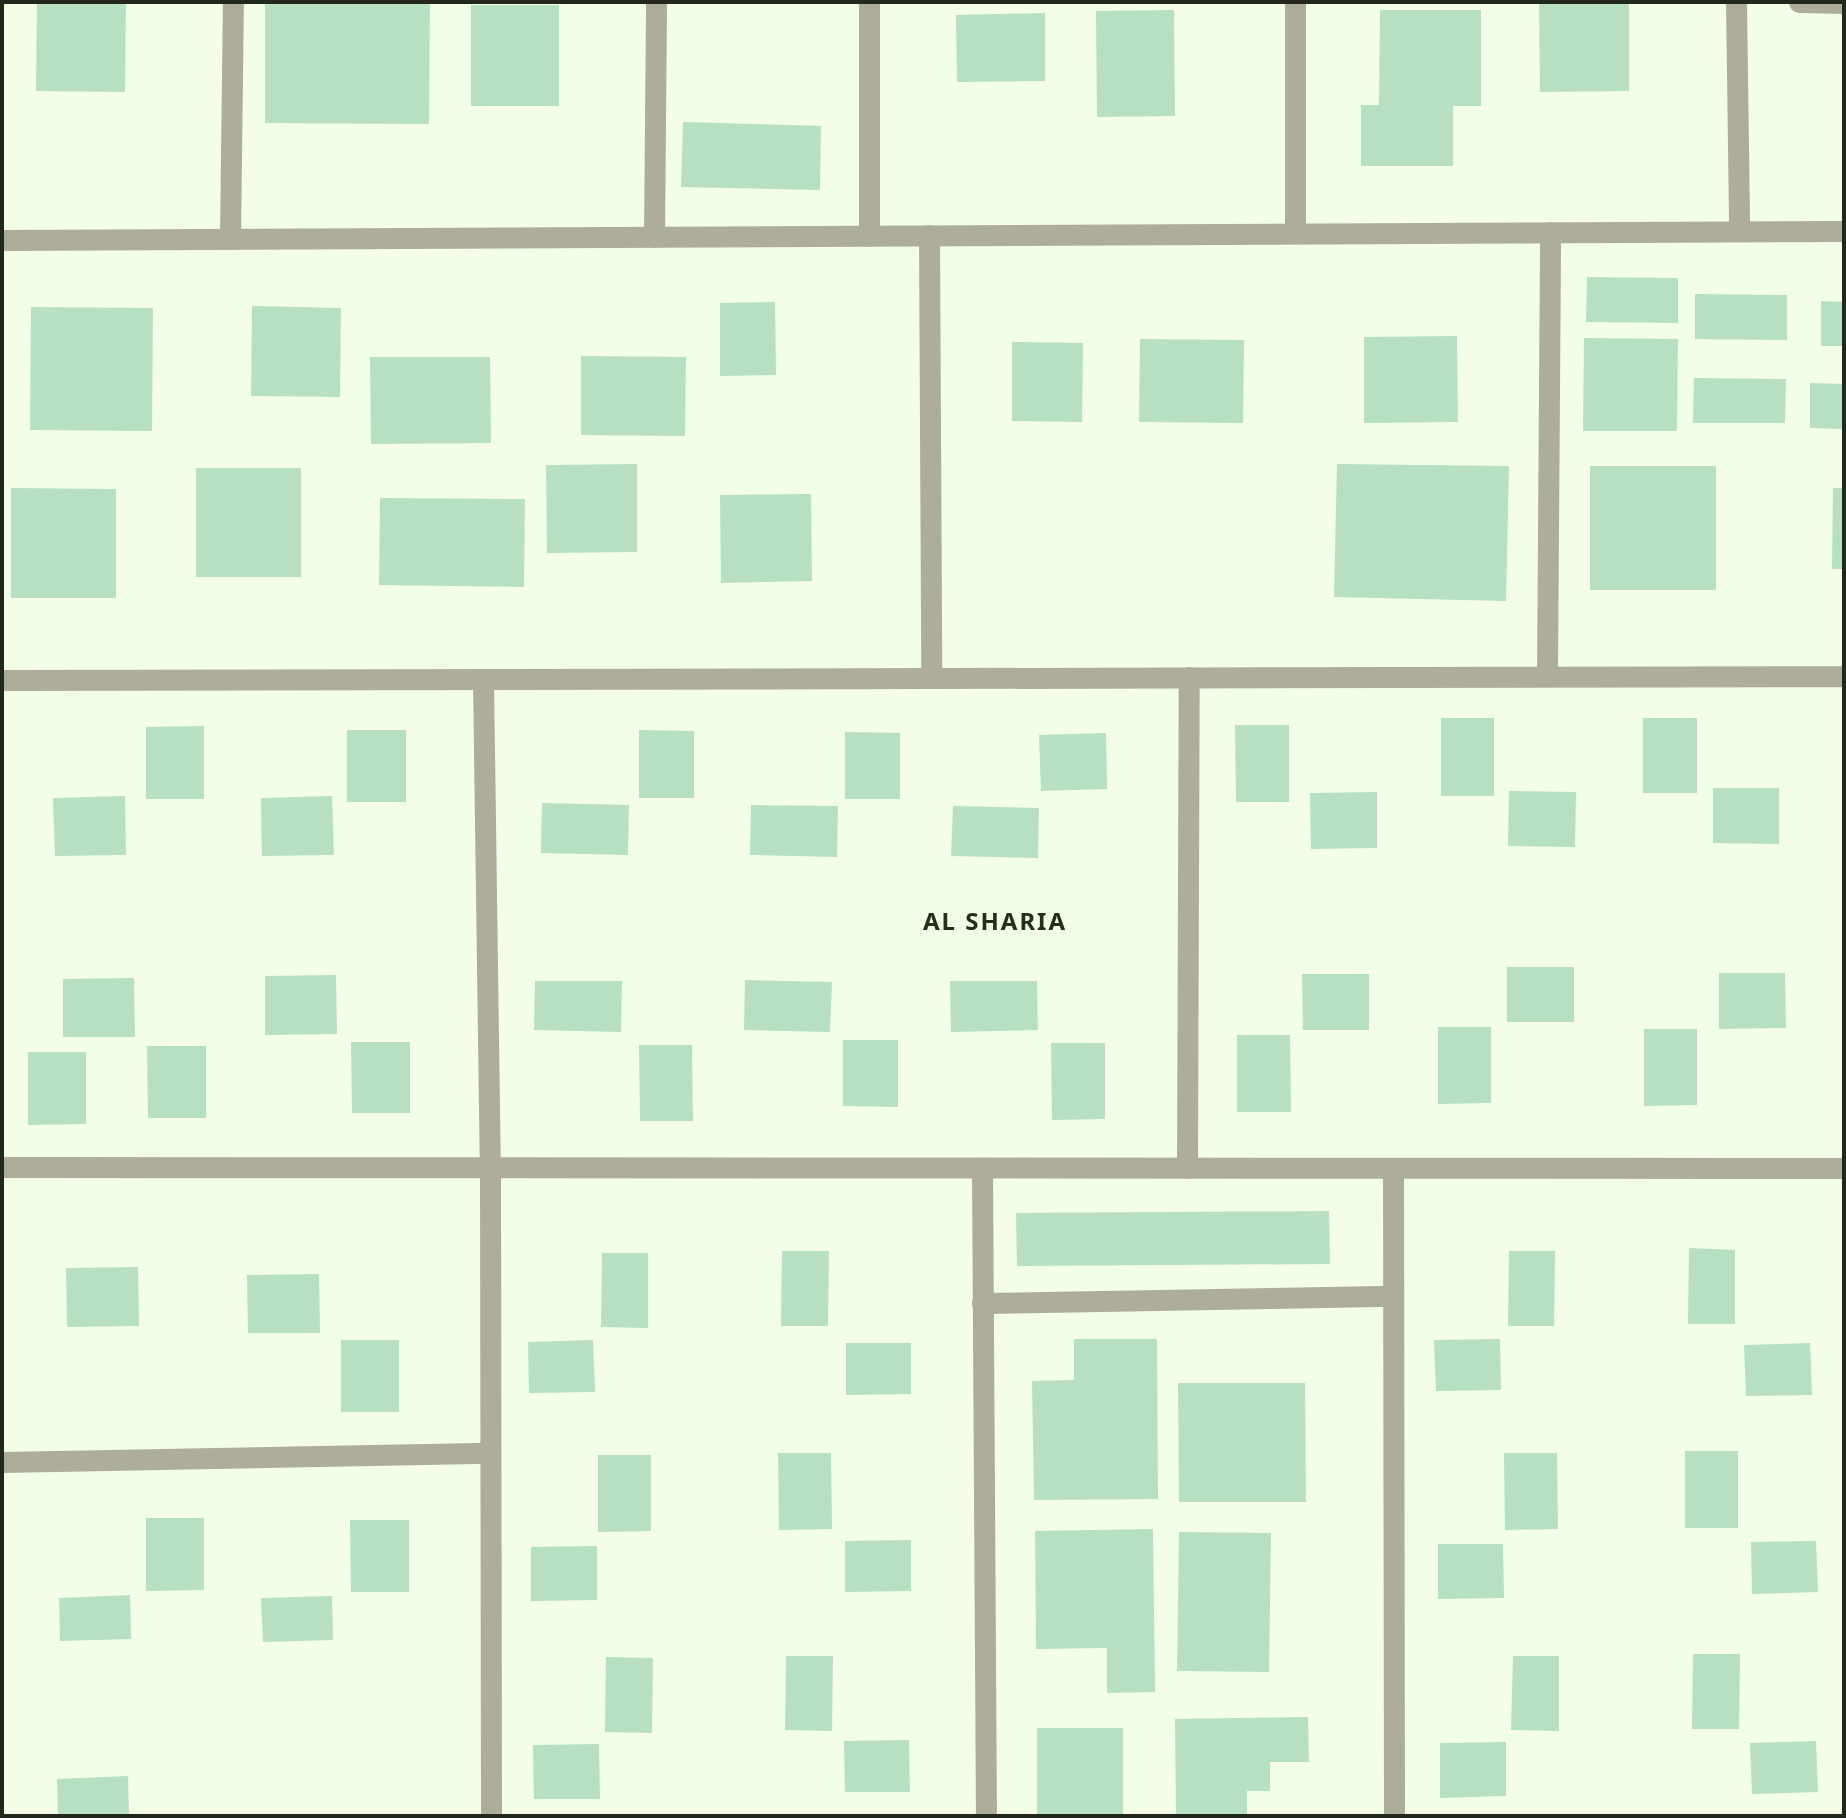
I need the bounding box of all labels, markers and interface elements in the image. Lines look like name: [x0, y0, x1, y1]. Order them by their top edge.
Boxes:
district label: AL SHARIA: [924, 907, 1066, 935]

